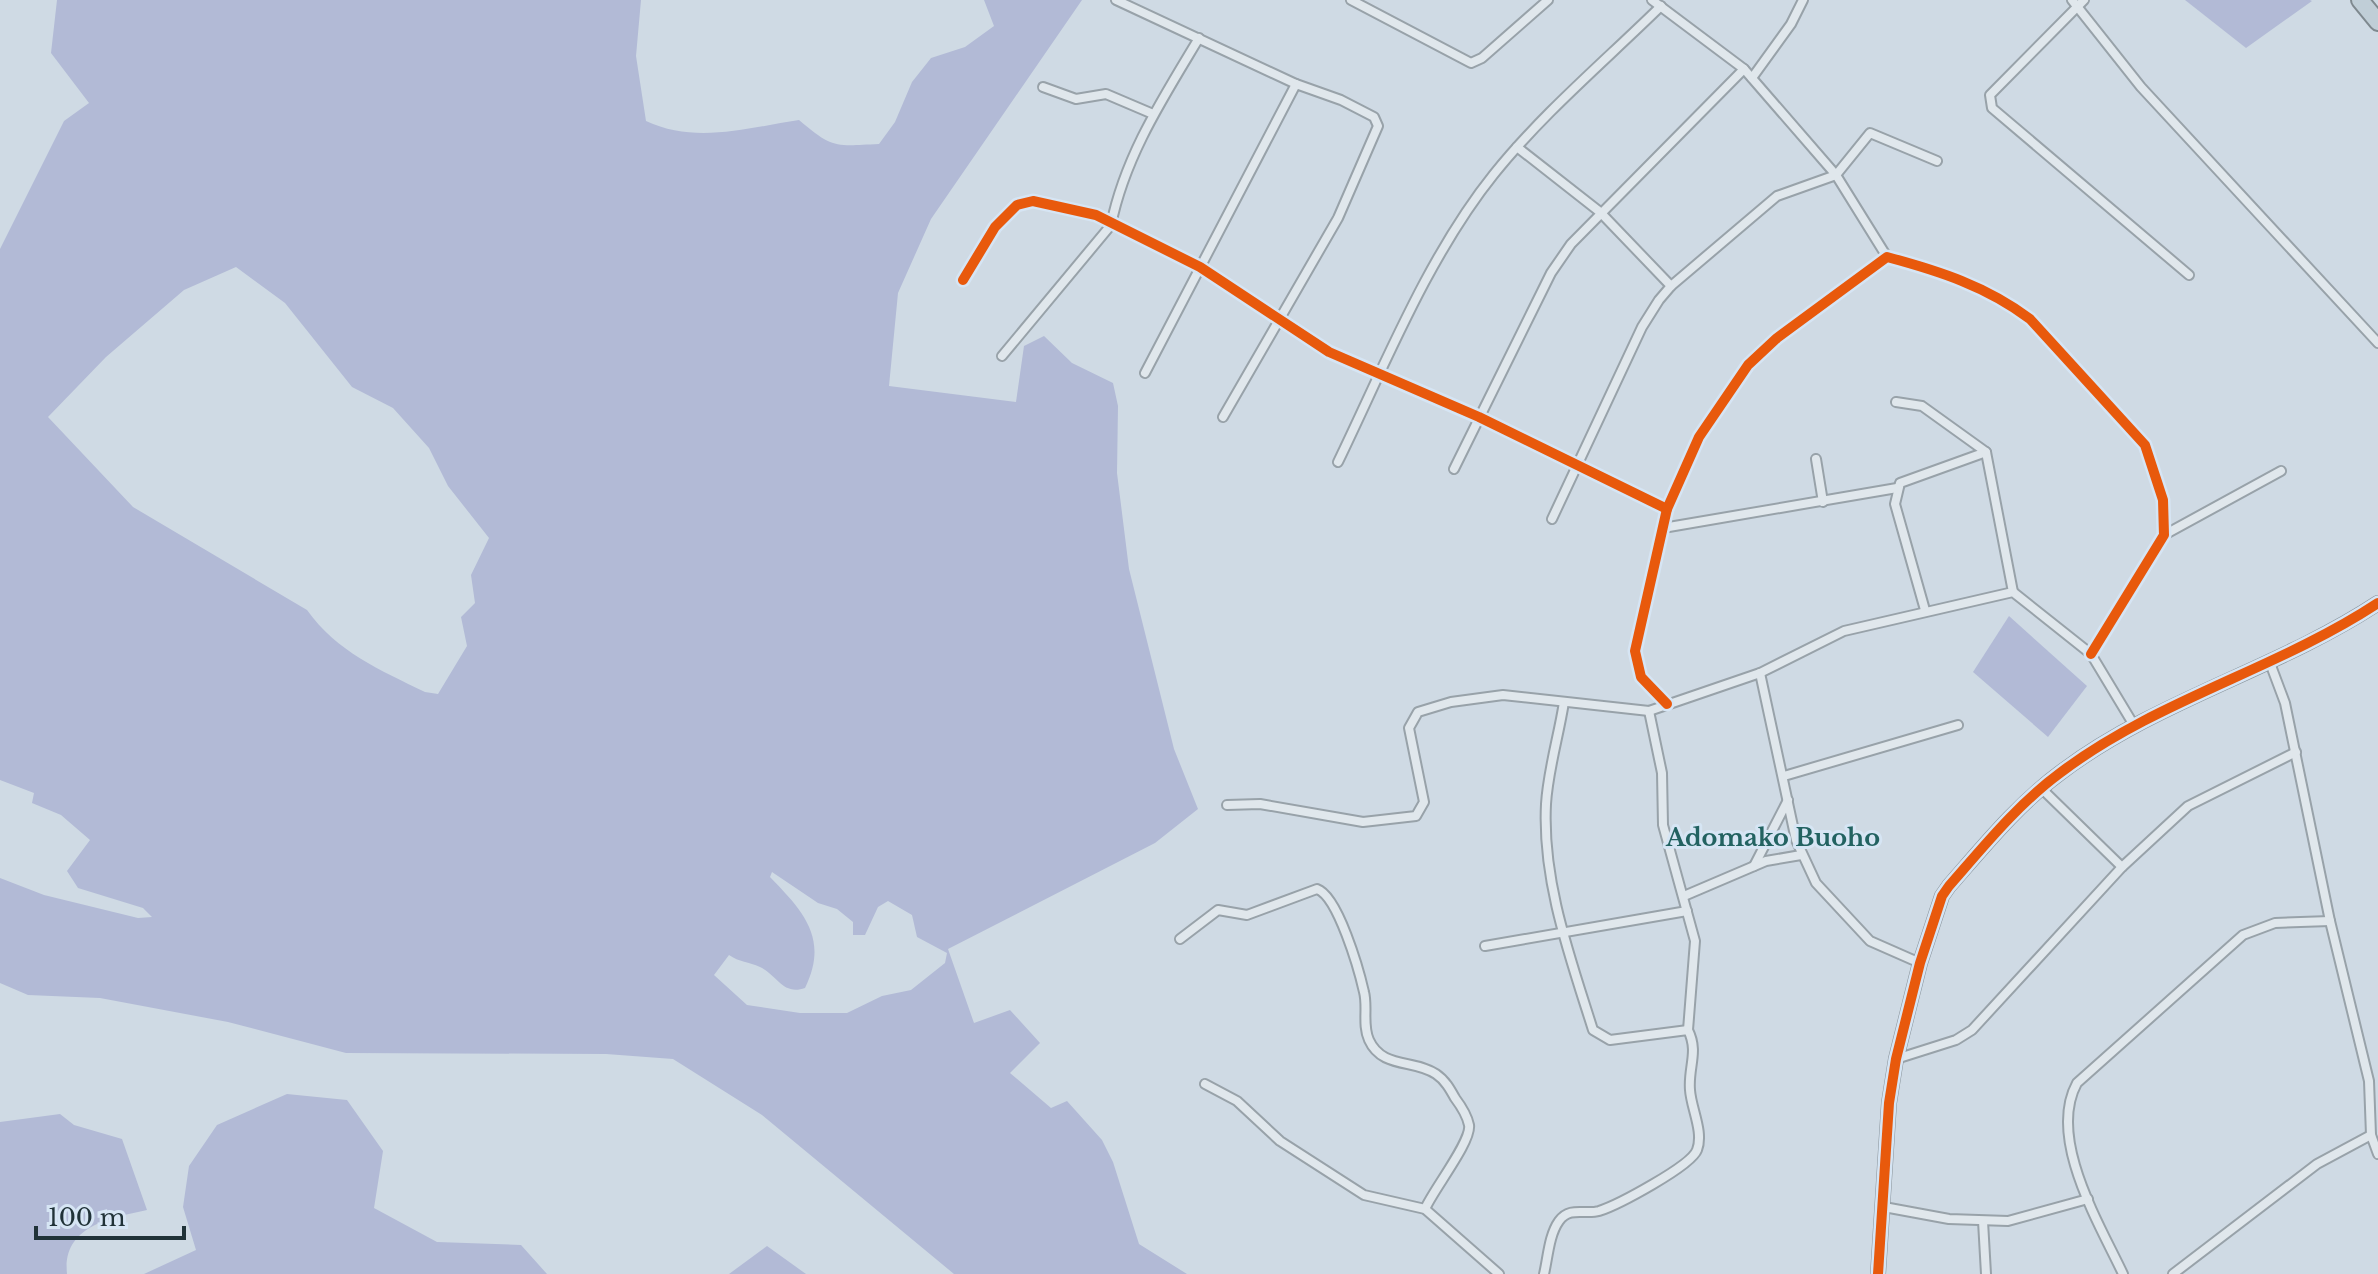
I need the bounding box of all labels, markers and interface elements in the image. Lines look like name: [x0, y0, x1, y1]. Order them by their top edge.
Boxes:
district label: Adomako Buoho: [1665, 823, 1880, 852]
scale bar: [36, 1190, 184, 1240]
text: 100 m: [48, 1203, 126, 1232]

